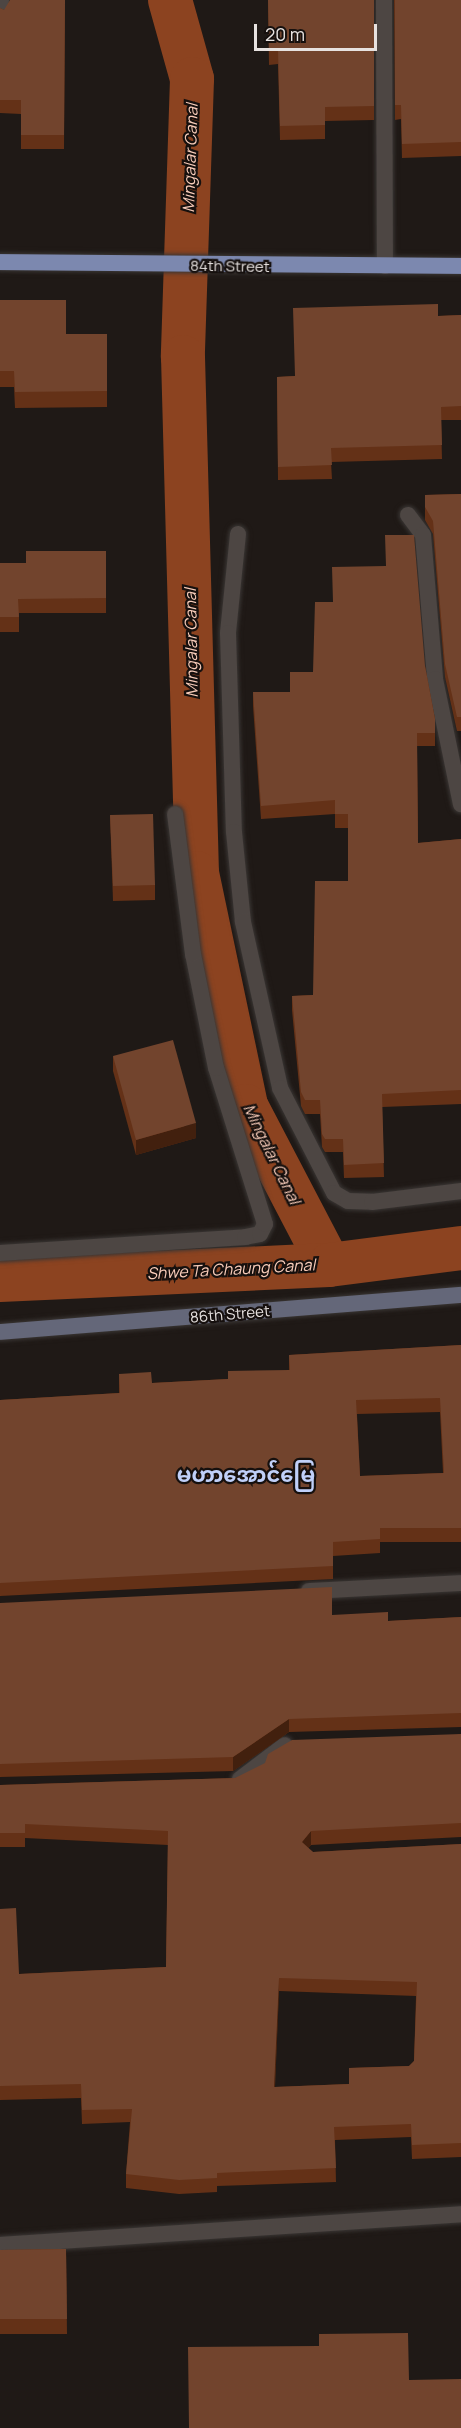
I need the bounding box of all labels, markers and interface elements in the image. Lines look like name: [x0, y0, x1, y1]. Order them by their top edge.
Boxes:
scale bar: [257, 12, 380, 50]
text: 20 m: [265, 22, 305, 46]
water label: Mingalar Canal: [179, 103, 201, 213]
street label: 84th Street: [190, 256, 270, 276]
water label: Mingalar Canal: [180, 588, 202, 698]
water label: Mingalar Canal: [239, 1101, 305, 1207]
water label: Shwe Ta Chaung Canal: [146, 1255, 316, 1283]
street label: 86th Street: [189, 1302, 271, 1326]
district label: မဟာအောင်မြေ: [177, 1461, 315, 1487]

